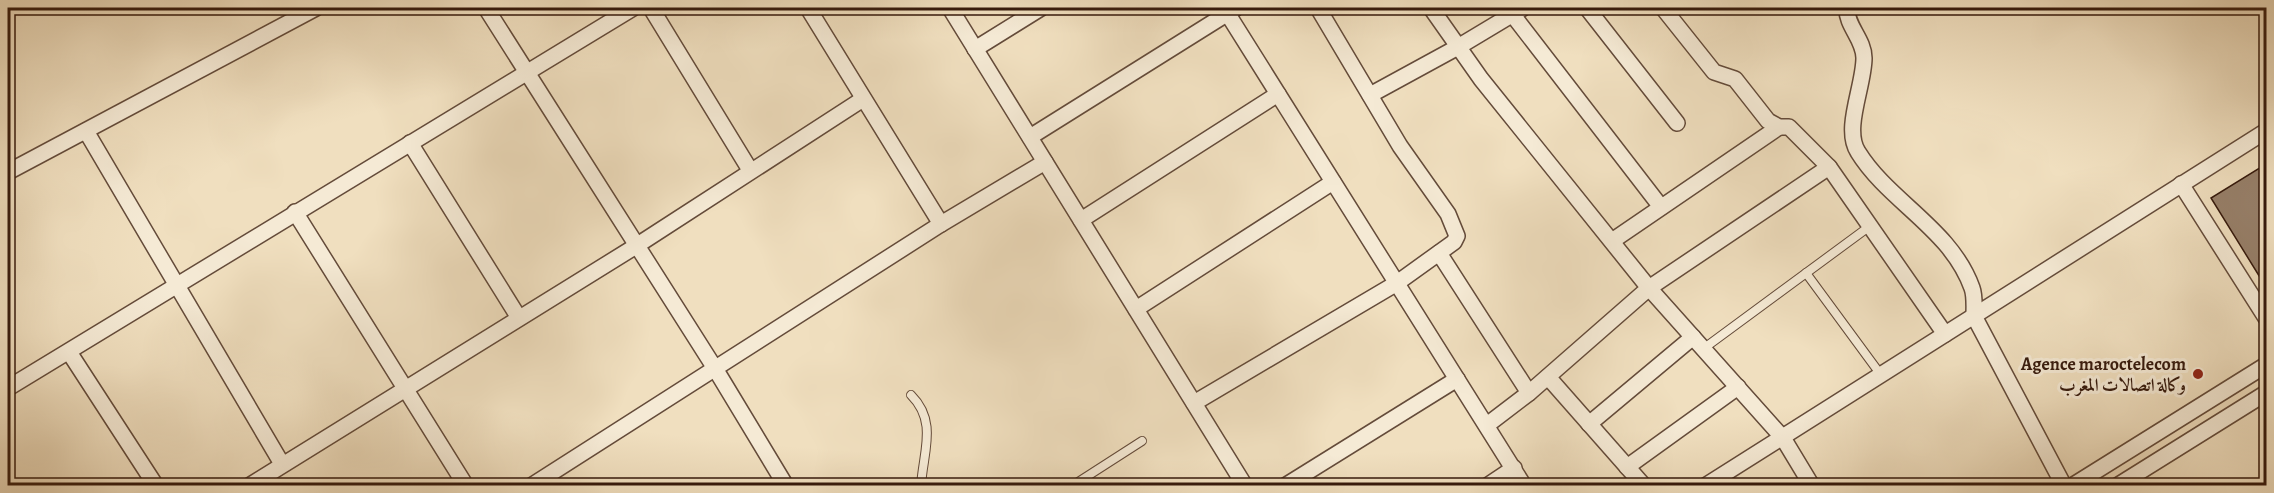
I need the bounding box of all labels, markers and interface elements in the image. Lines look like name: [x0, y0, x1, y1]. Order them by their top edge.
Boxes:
place label: Agence maroctelecom وكالة اتصالات المغرب: [2020, 352, 2186, 397]
marker: Agence maroctelecom وكالة اتصالات المغرب: [2191, 367, 2205, 381]

